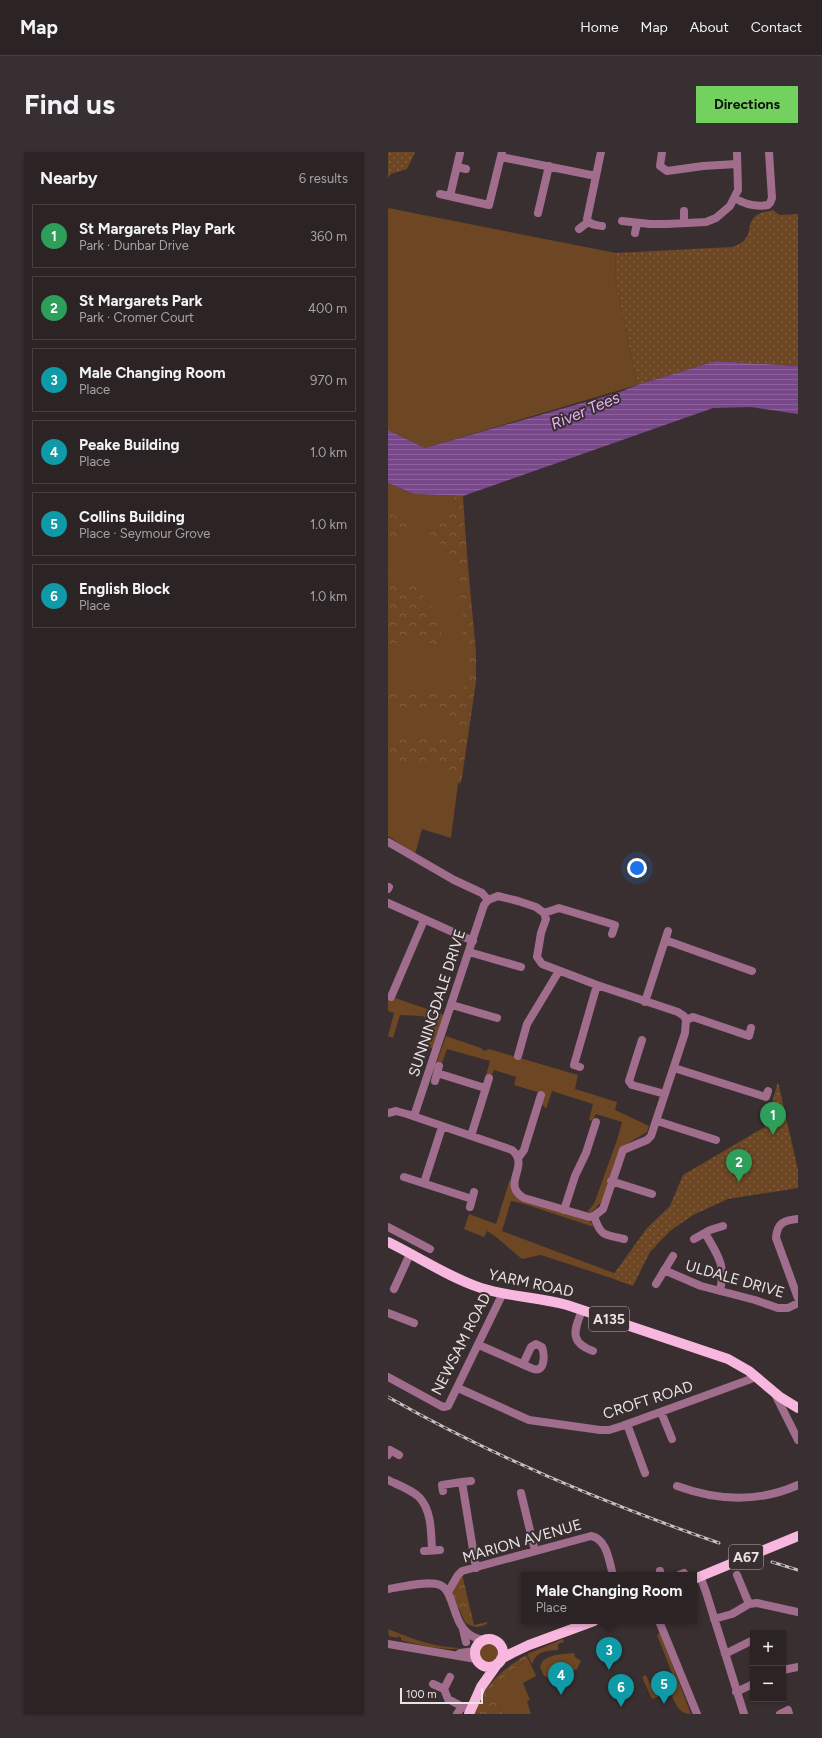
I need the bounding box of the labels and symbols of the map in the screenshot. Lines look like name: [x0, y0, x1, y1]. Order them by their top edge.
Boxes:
water label: River Tees: [548, 387, 623, 433]
your location: [627, 858, 647, 878]
street label: SUNNINGDALE DRIVE: [405, 927, 469, 1079]
pin: 1: [760, 1102, 786, 1135]
pin: 2: [726, 1149, 752, 1182]
street label: ULDALE DRIVE: [683, 1256, 787, 1302]
street label: YARM ROAD: [487, 1265, 575, 1301]
street label: NEWSAM ROAD: [428, 1290, 494, 1398]
road number: A135: [589, 1307, 629, 1331]
street label: CROFT ROAD: [601, 1377, 695, 1423]
street label: MARION AVENUE: [460, 1515, 584, 1567]
road number: A67: [729, 1545, 763, 1569]
pin: 3: [596, 1637, 622, 1670]
pin: 4: [548, 1662, 574, 1695]
pin: 5: [651, 1671, 677, 1704]
pin: 6: [608, 1674, 634, 1707]
scale bar: [400, 1686, 483, 1705]

